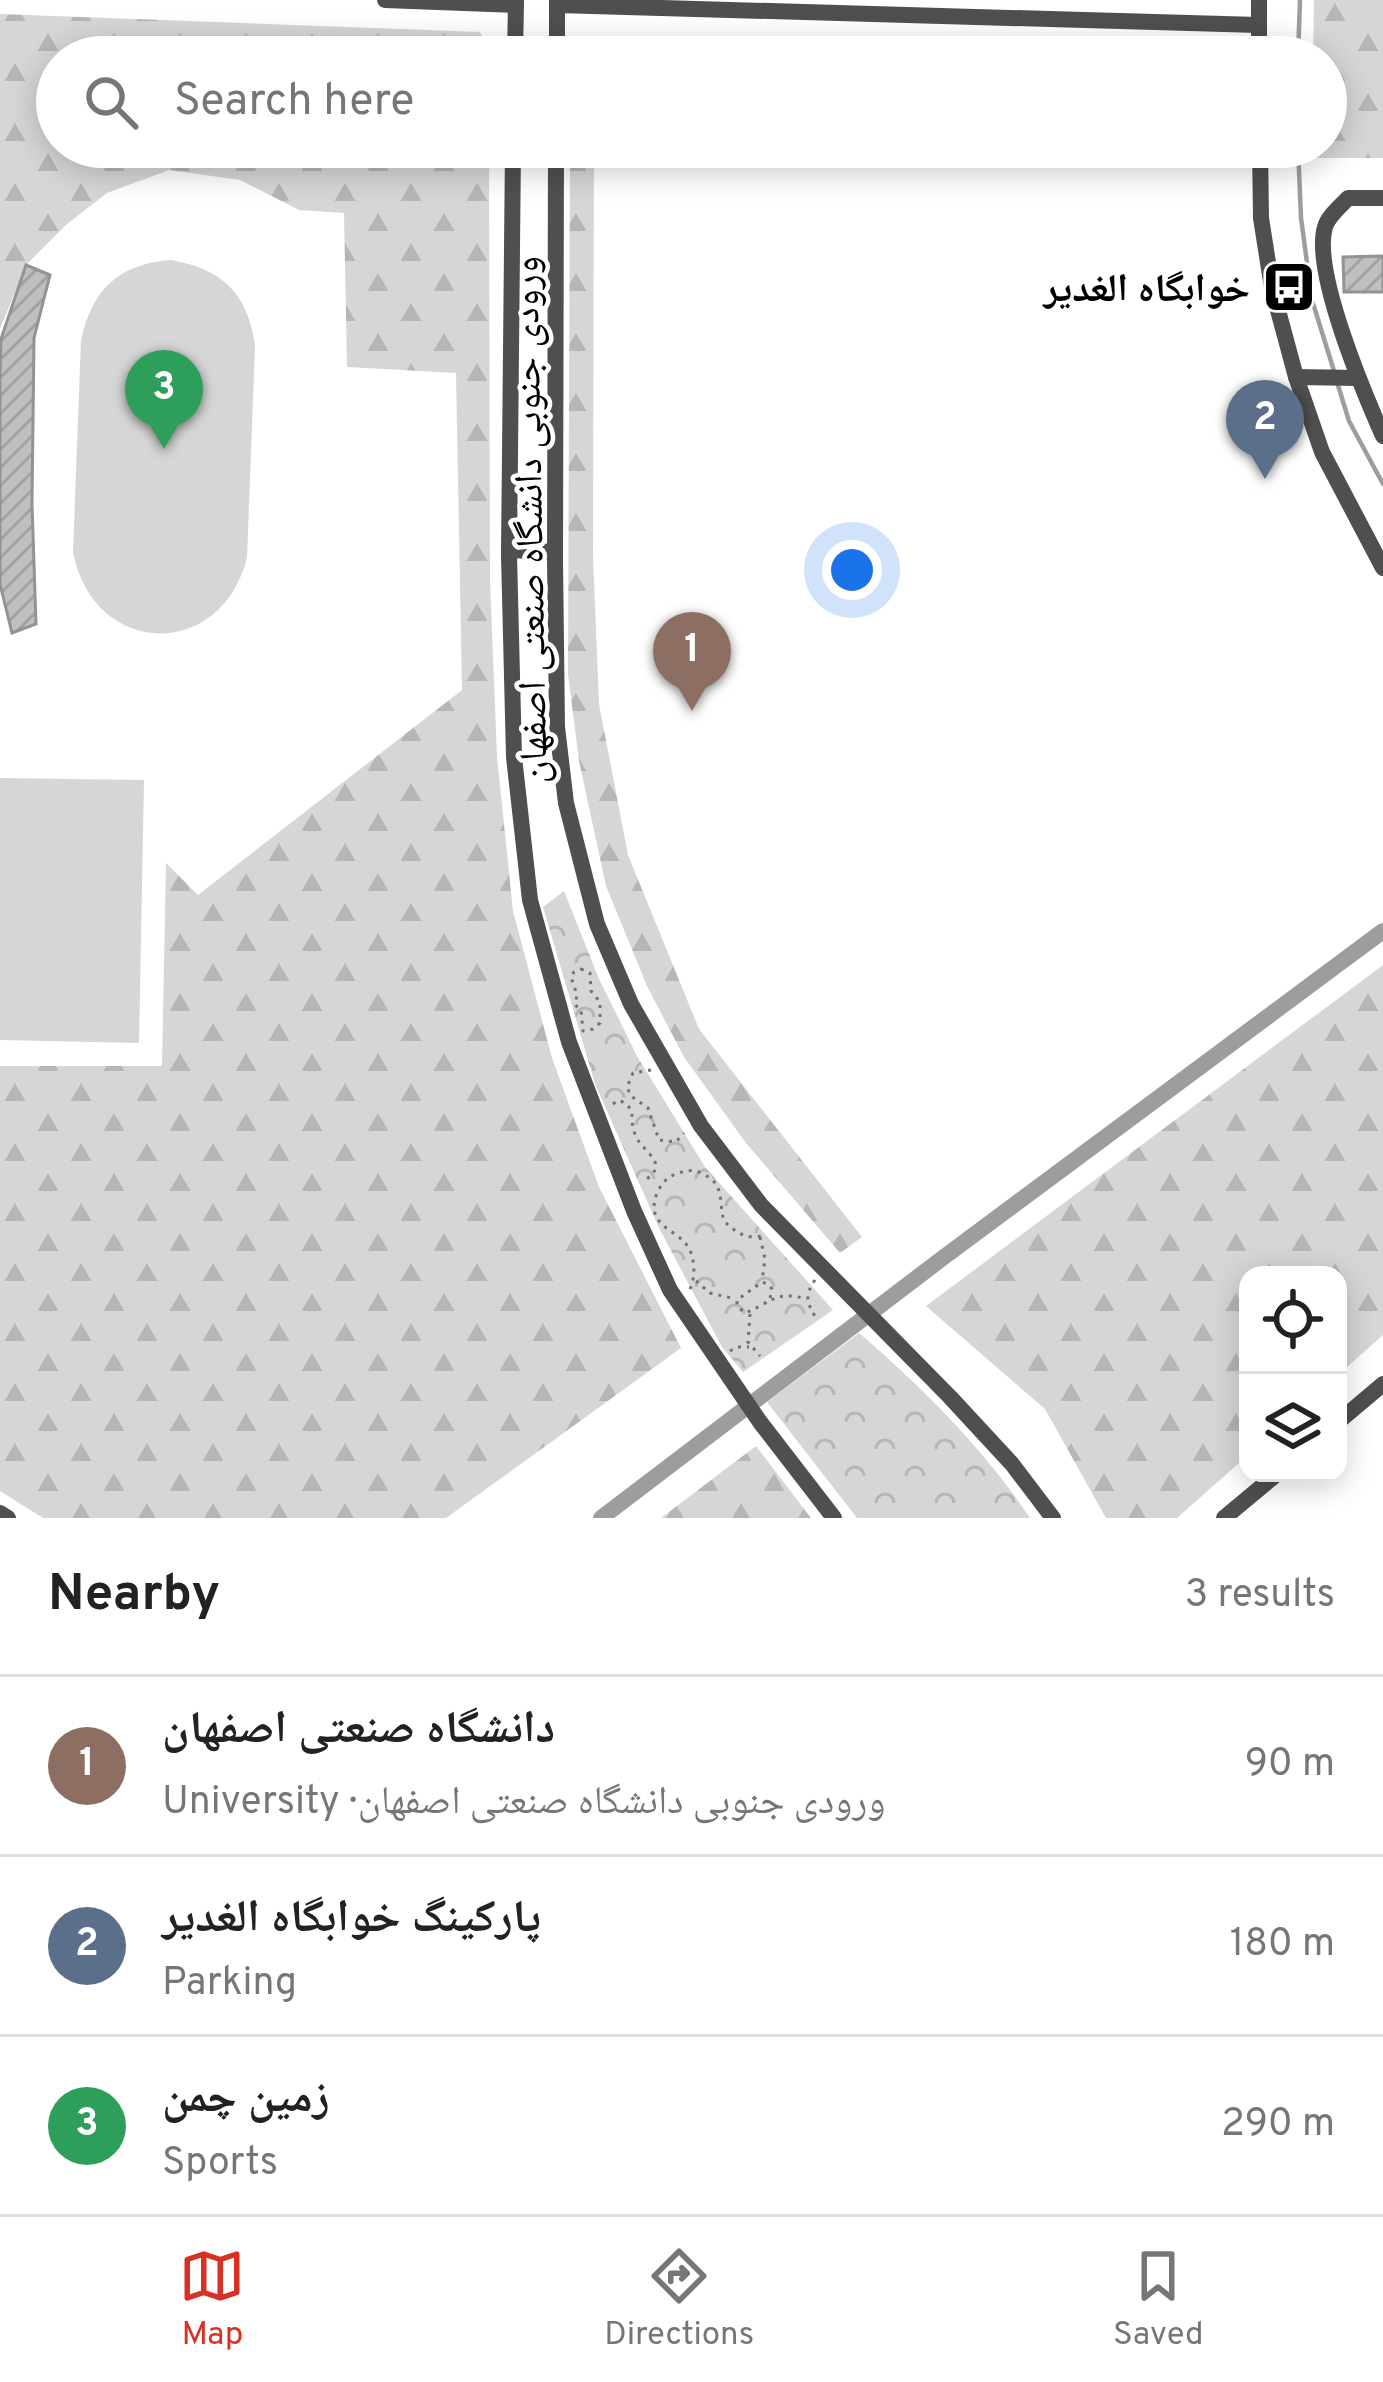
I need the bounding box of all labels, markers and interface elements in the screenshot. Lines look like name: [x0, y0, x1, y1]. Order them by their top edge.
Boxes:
search box: [36, 36, 1347, 168]
icon: search: [78, 69, 144, 135]
text: Search here: [174, 74, 414, 131]
street label: ورودی جنوبی دانشگاه صنعتی اصفهان: [503, 256, 562, 784]
bus stop icon: خوابگاه الغدیر: [1261, 259, 1317, 315]
place label: خوابگاه الغدیر: [1041, 267, 1250, 316]
pin: 3: [125, 350, 203, 449]
pin: 2: [1226, 380, 1304, 479]
your location: [822, 540, 882, 600]
pin: 1: [653, 612, 731, 711]
map controls: [1239, 1266, 1347, 1482]
button: locate: [1239, 1266, 1347, 1374]
button: layers: [1239, 1374, 1347, 1482]
text: Nearby: [48, 1564, 220, 1629]
text: 3 results: [1185, 1572, 1335, 1621]
text: دانشگاه صنعتی اصفهان: [162, 1702, 555, 1759]
text: 1: [79, 1741, 95, 1790]
text: 90 m: [1245, 1741, 1335, 1790]
text: University · ورودی جنوبی دانشگاه صنعتی اصفهان: [162, 1779, 886, 1828]
text: پارکینگ خوابگاه الغدیر: [162, 1891, 541, 1948]
text: 2: [75, 1921, 99, 1970]
text: 180 m: [1230, 1921, 1335, 1970]
text: Parking: [162, 1960, 297, 2009]
text: زمین چمن: [162, 2071, 329, 2128]
text: 3: [75, 2101, 99, 2150]
text: 290 m: [1221, 2101, 1335, 2150]
text: Sports: [162, 2140, 278, 2189]
tab: Map: [179, 2243, 245, 2357]
tab: Directions: [604, 2243, 754, 2357]
tab: Saved: [1113, 2243, 1204, 2357]

